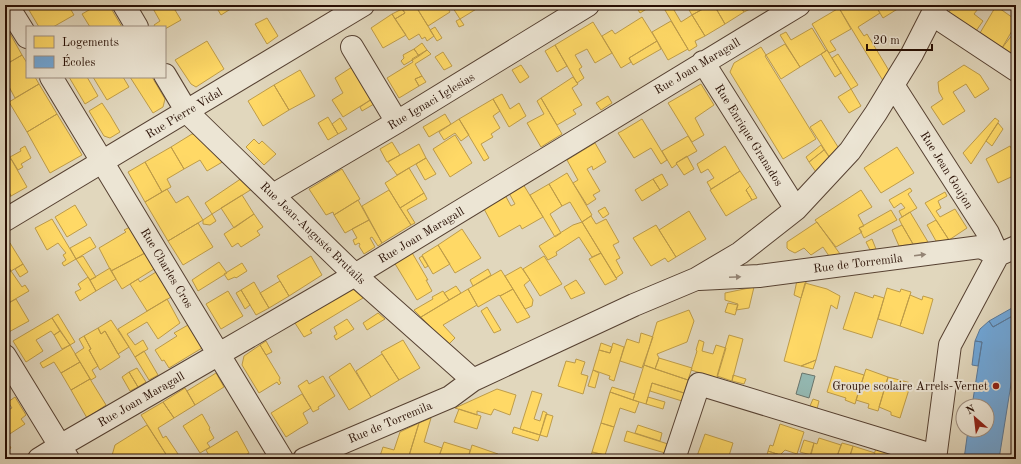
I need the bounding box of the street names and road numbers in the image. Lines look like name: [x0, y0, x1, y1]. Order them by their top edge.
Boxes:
street label: Rue Joan Maragall: [653, 37, 743, 97]
street label: Rue Ignaci Iglesias: [386, 71, 477, 132]
street label: Rue Enrique Granados: [712, 83, 784, 189]
street label: Rue Pierre Vidal: [144, 86, 225, 141]
street label: Rue Jean Goujon: [918, 130, 975, 212]
street label: Rue Jean-Auguste Brutails: [257, 180, 367, 287]
street label: Rue Joan Maragall: [377, 206, 467, 266]
street label: Rue Charles Cros: [138, 227, 195, 310]
street label: Rue de Torremila: [813, 253, 904, 275]
street label: Rue Joan Maragall: [96, 370, 187, 430]
street label: Rue de Torremila: [347, 400, 434, 446]

